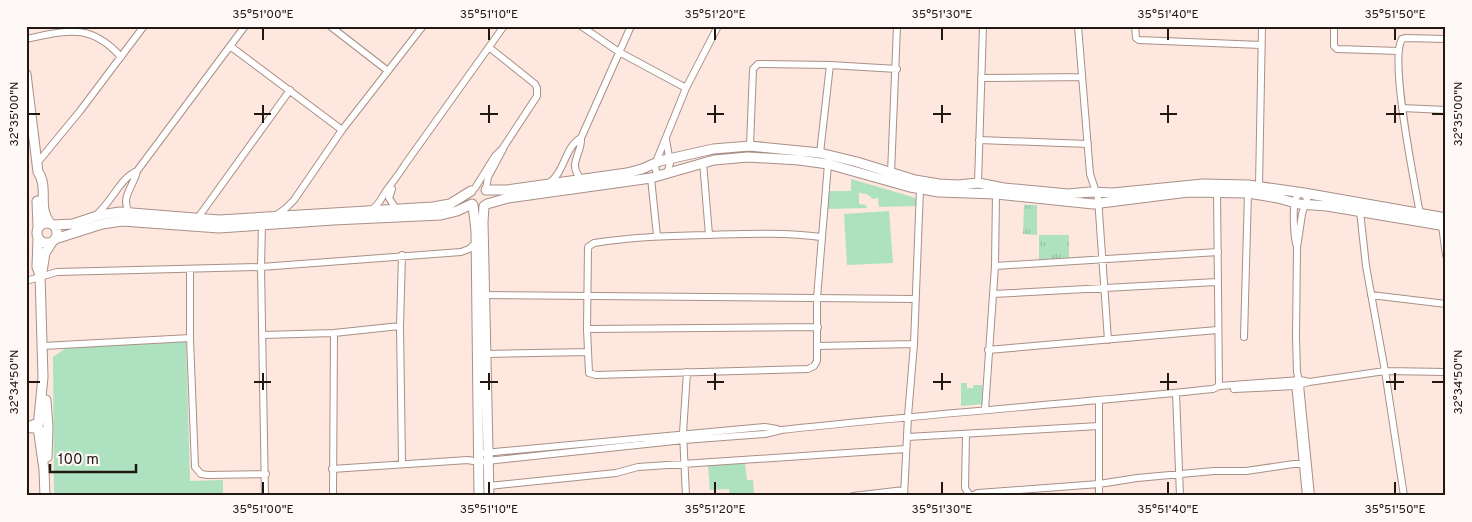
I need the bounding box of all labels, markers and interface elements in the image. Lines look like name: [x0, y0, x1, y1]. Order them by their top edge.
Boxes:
text: 35°51'00"E: [232, 7, 294, 23]
text: 35°51'10"E: [460, 7, 518, 23]
text: 35°51'20"E: [684, 7, 746, 23]
text: 35°51'30"E: [912, 7, 972, 23]
text: 35°51'40"E: [1137, 7, 1199, 23]
text: 35°51'50"E: [1364, 7, 1426, 23]
text: 32°35'00"N: [7, 81, 23, 147]
text: 32°35'00"N: [1451, 81, 1467, 147]
text: 32°34'50"N: [7, 350, 23, 414]
text: 32°34'50"N: [1451, 350, 1467, 414]
scale bar: [50, 442, 136, 474]
text: 100 m: [58, 451, 99, 470]
text: 35°51'00"E: [232, 502, 294, 518]
text: 35°51'10"E: [460, 502, 518, 518]
text: 35°51'20"E: [684, 502, 746, 518]
text: 35°51'30"E: [912, 502, 972, 518]
text: 35°51'40"E: [1137, 502, 1199, 518]
text: 35°51'50"E: [1364, 502, 1426, 518]

